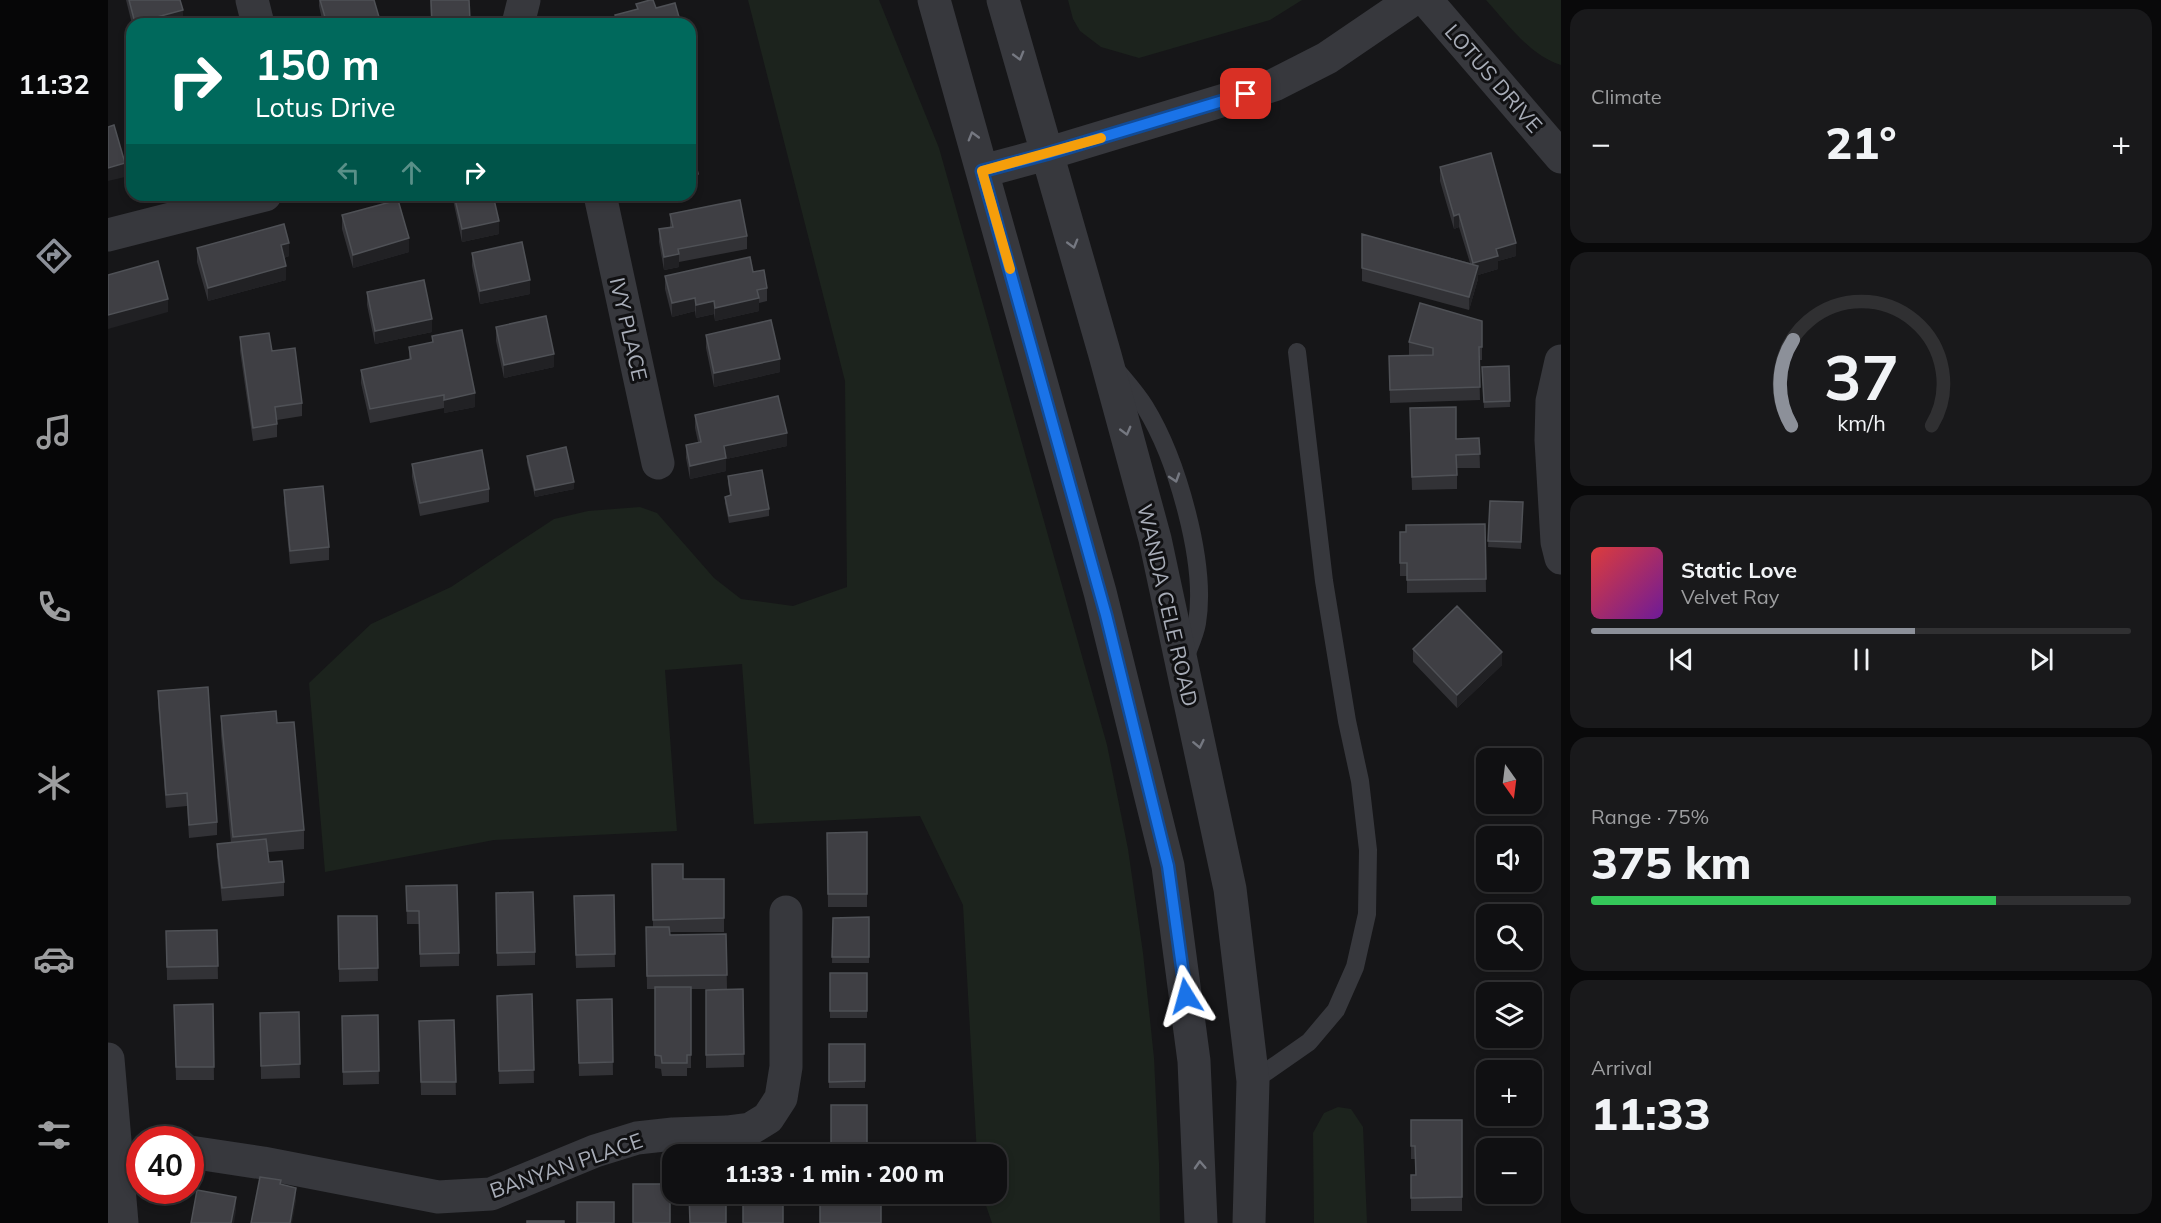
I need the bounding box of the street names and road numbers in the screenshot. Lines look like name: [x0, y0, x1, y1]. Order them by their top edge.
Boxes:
street label: LOTUS DRIVE: [1440, 18, 1548, 138]
street label: IVY PLACE: [605, 275, 653, 383]
street label: WANDA CELE ROAD: [1132, 501, 1204, 709]
street label: BANYAN PLACE: [486, 1127, 646, 1203]

